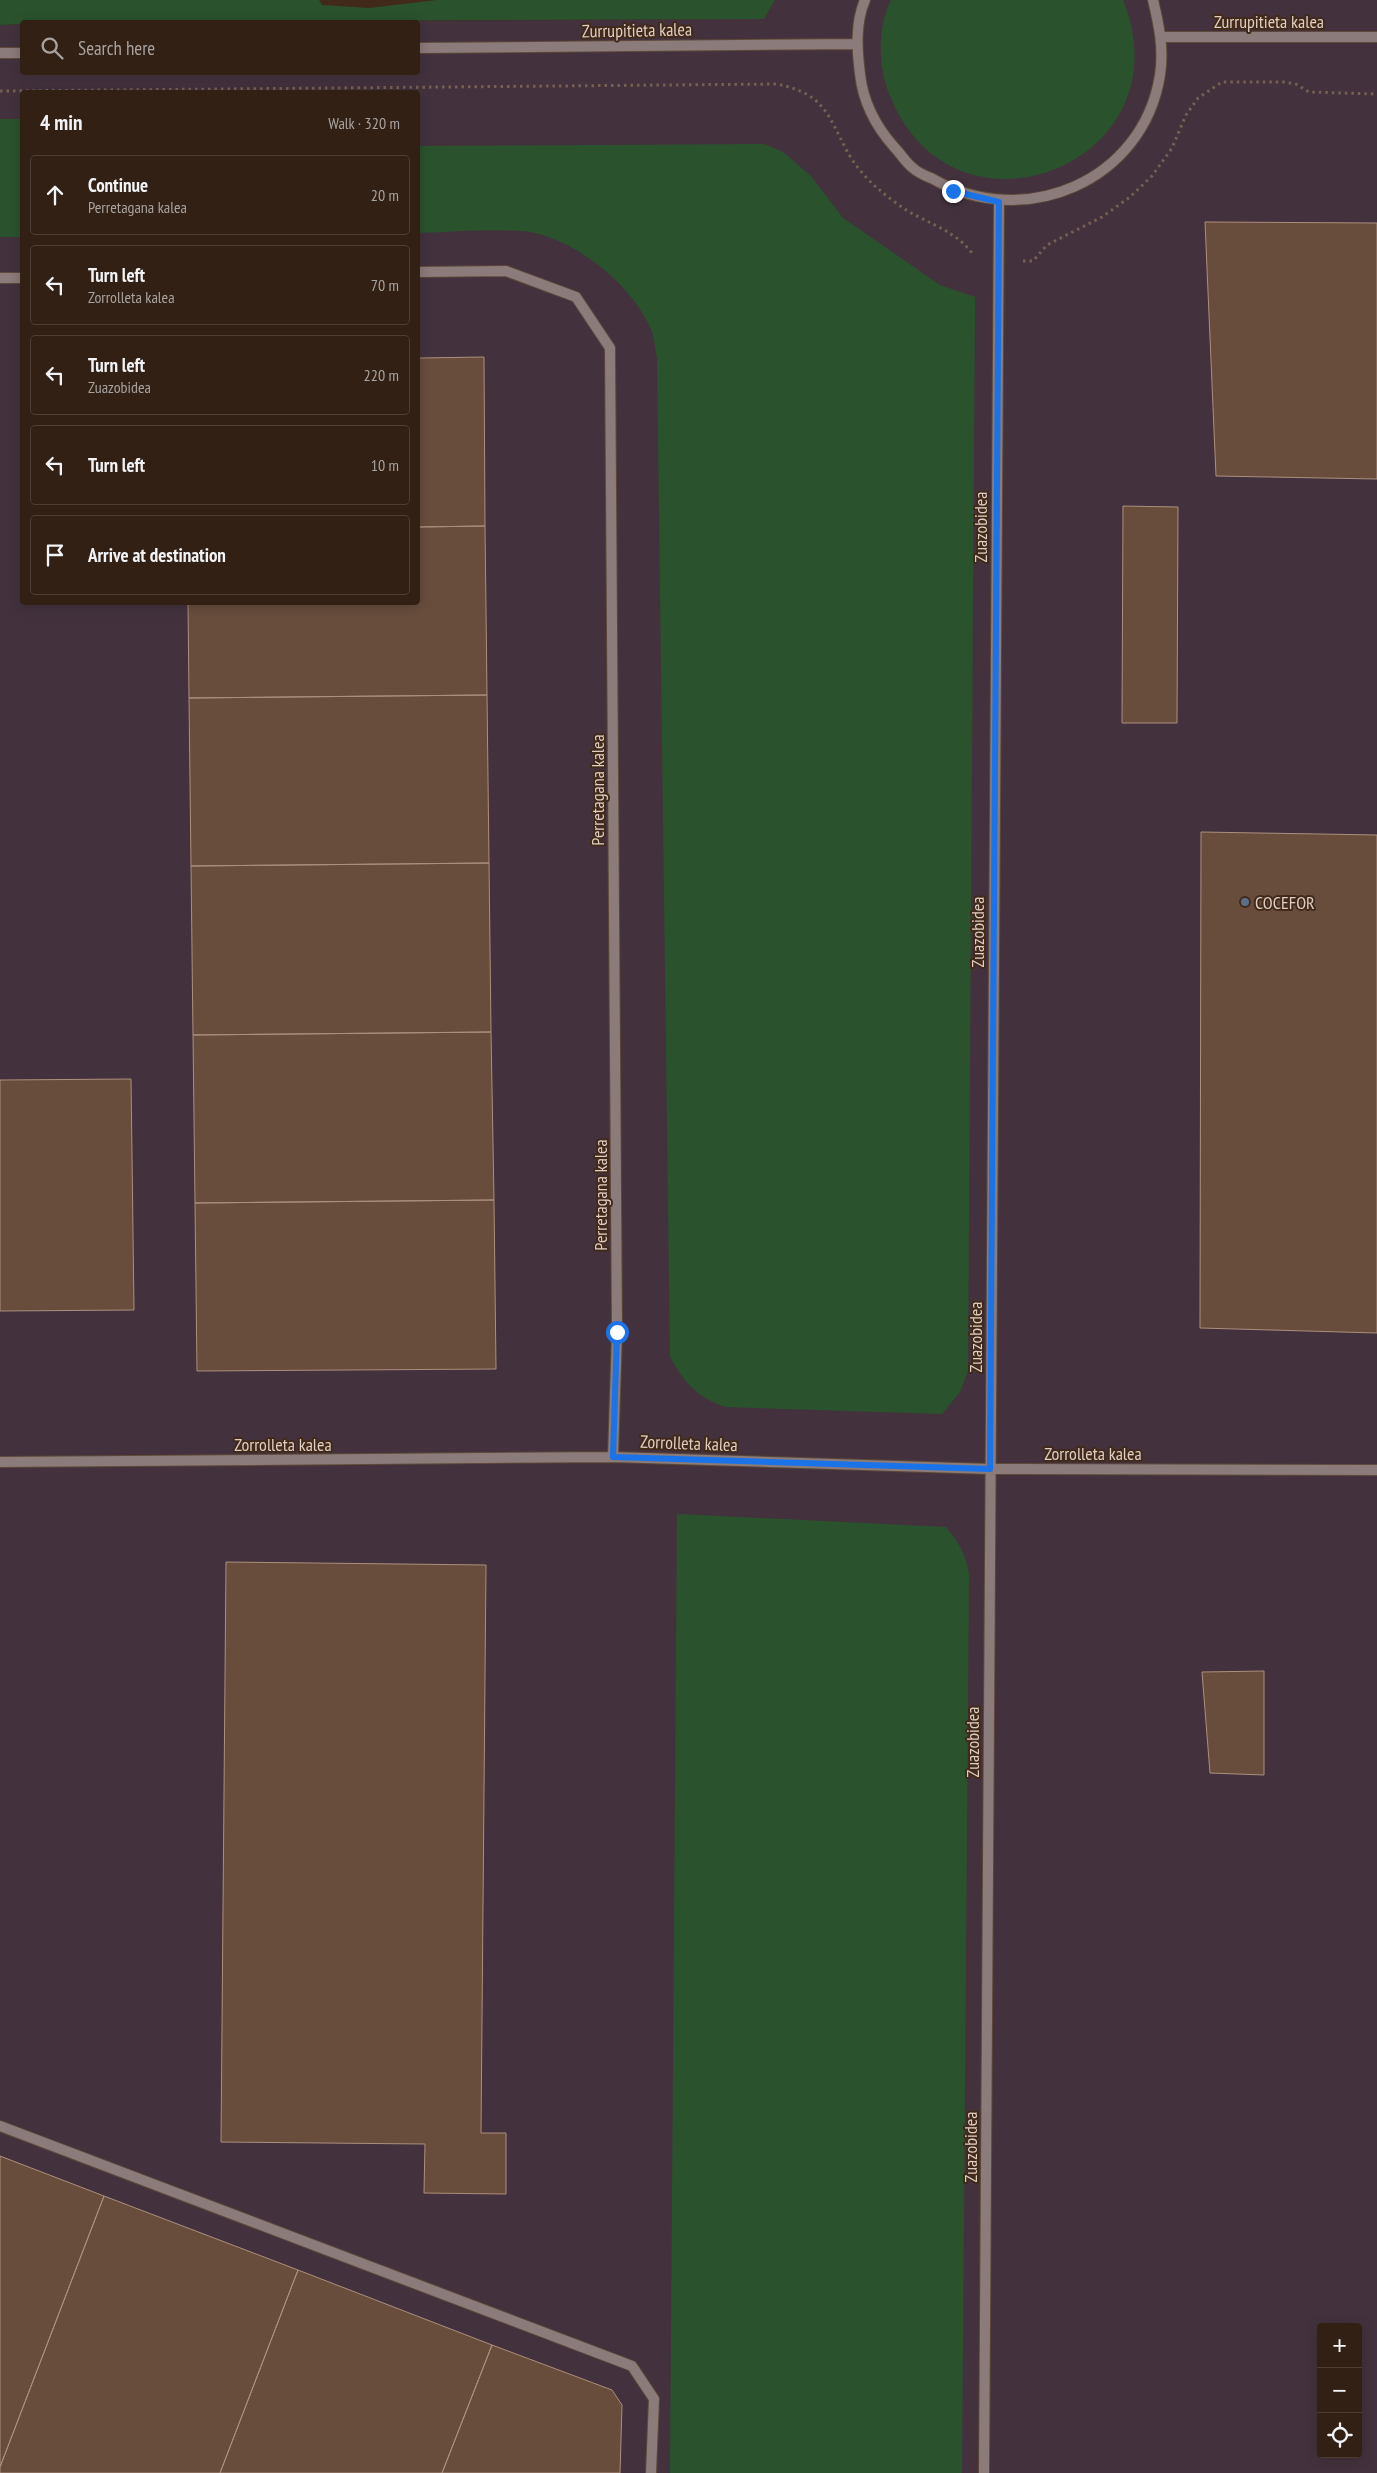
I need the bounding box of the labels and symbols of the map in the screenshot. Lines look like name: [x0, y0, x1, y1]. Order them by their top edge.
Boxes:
street label: Zurrupitieta kalea: [1214, 10, 1324, 33]
street label: Zurrupitieta kalea: [582, 18, 692, 42]
route end: [942, 180, 965, 203]
street label: Zuazobidea: [969, 492, 992, 562]
street label: Perretagana kalea: [586, 734, 609, 846]
place label: COCEFOR: [1255, 891, 1315, 914]
marker: COCEFOR: [1239, 896, 1251, 908]
street label: Zuazobidea: [966, 897, 989, 967]
street label: Perretagana kalea: [589, 1139, 612, 1251]
street label: Zuazobidea: [964, 1302, 987, 1372]
route start: [606, 1321, 629, 1344]
street label: Zorrolleta kalea: [640, 1430, 738, 1456]
street label: Zorrolleta kalea: [234, 1433, 332, 1456]
street label: Zorrolleta kalea: [1044, 1442, 1142, 1465]
street label: Zuazobidea: [961, 1707, 984, 1777]
street label: Zuazobidea: [959, 2112, 982, 2182]

